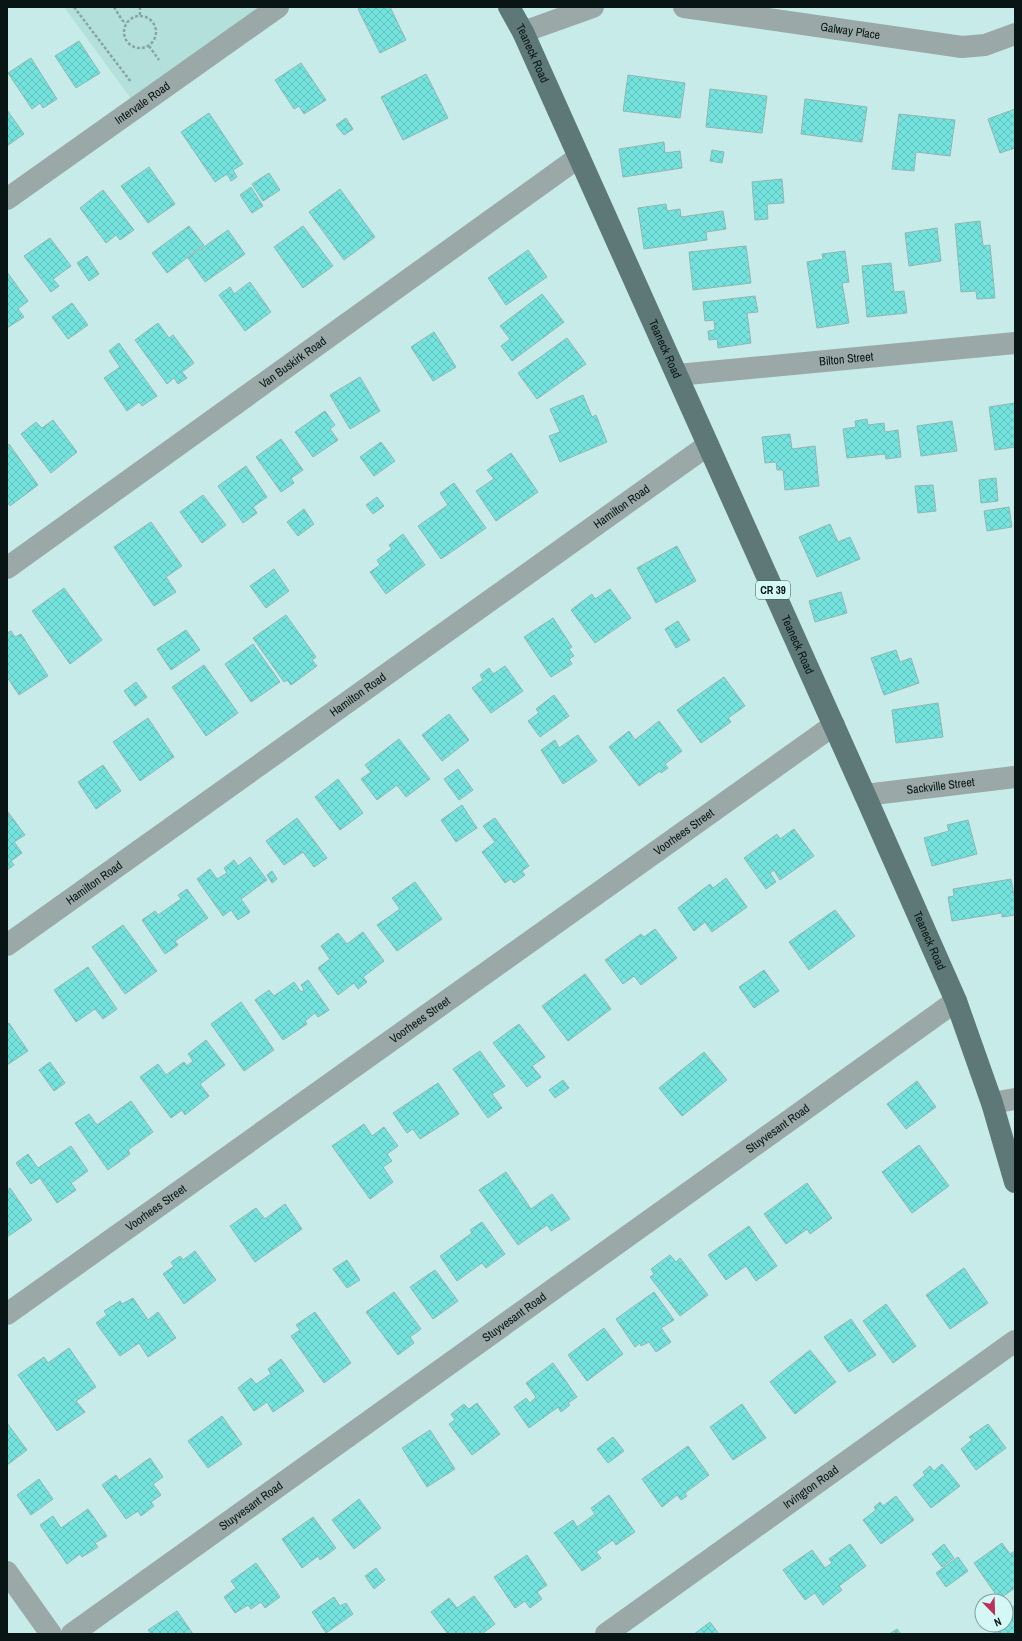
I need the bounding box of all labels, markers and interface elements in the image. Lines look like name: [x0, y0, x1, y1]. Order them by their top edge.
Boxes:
street label: Galway Place: [819, 19, 881, 43]
street label: Teaneck Road: [512, 21, 553, 85]
street label: Intervale Road: [112, 78, 173, 128]
street label: Teaneck Road: [645, 317, 685, 381]
street label: Van Buskirk Road: [256, 333, 330, 392]
street label: Bilton Street: [818, 348, 874, 370]
street label: Hamilton Road: [590, 481, 653, 532]
road number: CR 39: [756, 581, 790, 599]
street label: Teaneck Road: [777, 613, 818, 677]
street label: Hamilton Road: [326, 669, 389, 720]
street label: Sackville Street: [905, 774, 976, 798]
street label: Voorhees Street: [650, 805, 718, 859]
street label: Hamilton Road: [63, 857, 126, 908]
street label: Teaneck Road: [909, 909, 949, 973]
street label: Voorhees Street: [387, 993, 454, 1047]
street label: Stuyvesant Road: [743, 1100, 813, 1157]
street label: Voorhees Street: [123, 1181, 190, 1235]
street label: Stuyvesant Road: [479, 1289, 549, 1346]
street label: Irvington Road: [780, 1462, 842, 1513]
street label: Stuyvesant Road: [216, 1478, 286, 1534]
north arrow: [974, 1593, 1014, 1633]
text: N: [992, 1614, 1004, 1630]

